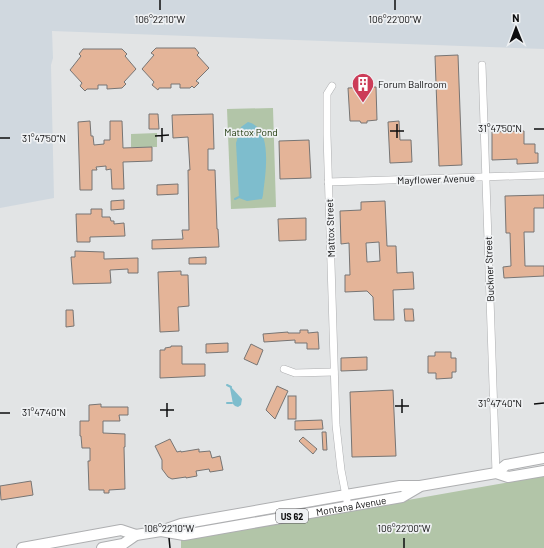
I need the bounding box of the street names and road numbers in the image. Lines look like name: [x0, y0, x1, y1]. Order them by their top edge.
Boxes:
street label: Mayflower Avenue: [397, 172, 475, 186]
street label: Mattox Street: [323, 198, 337, 258]
street label: Buckner Street: [482, 236, 496, 302]
street label: Montana Avenue: [315, 494, 387, 518]
road number: US 62: [276, 509, 308, 523]

